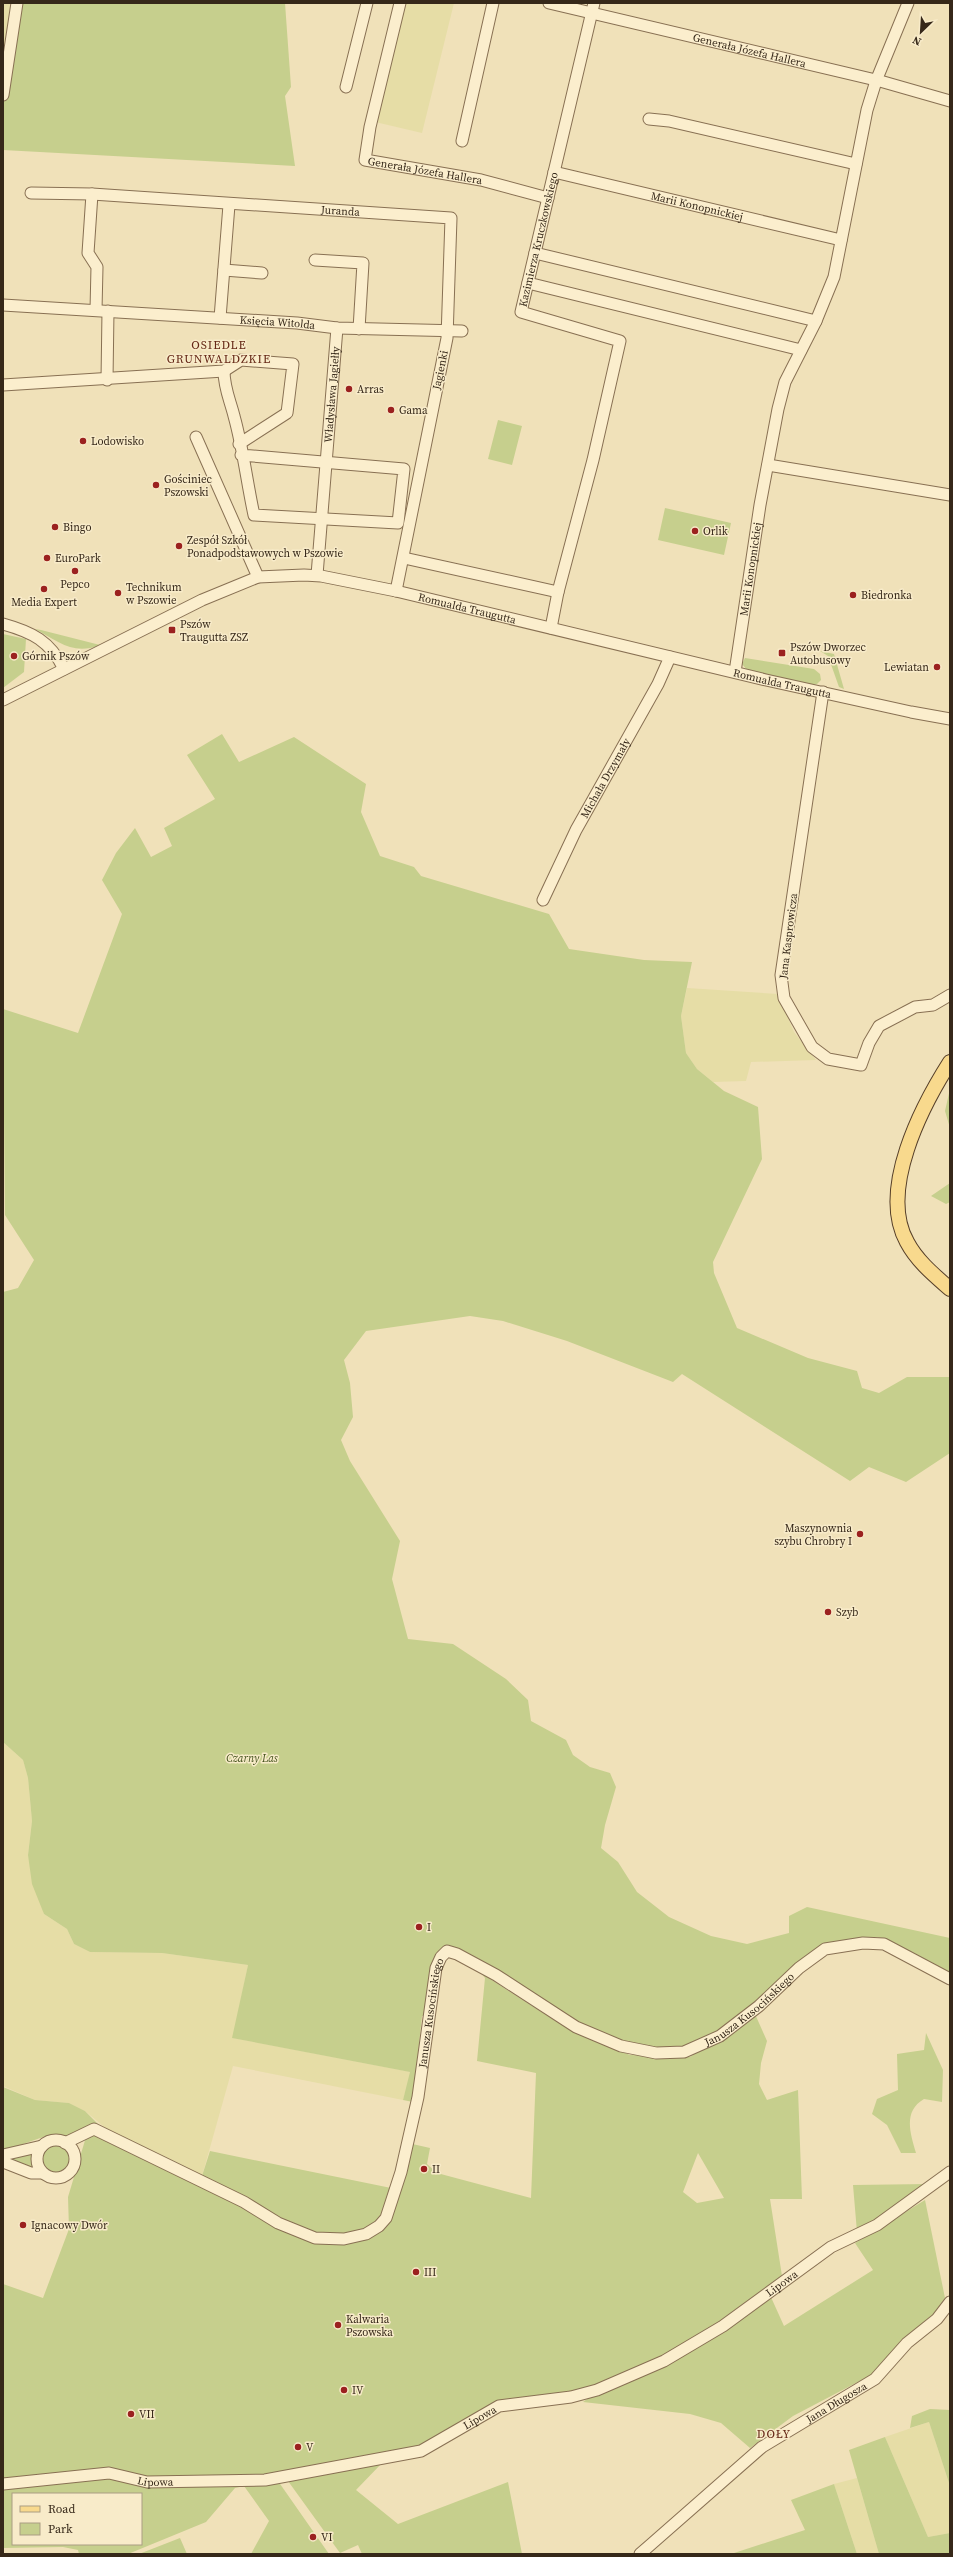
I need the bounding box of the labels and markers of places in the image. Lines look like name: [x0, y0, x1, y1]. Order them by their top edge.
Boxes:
place label: Arras: [357, 382, 384, 397]
marker: Arras: [344, 384, 354, 394]
place label: Gama: [399, 403, 428, 418]
marker: Gama: [386, 405, 396, 415]
place label: Lodowisko: [91, 434, 144, 449]
marker: Lodowisko: [78, 436, 88, 446]
place label: Gościniec Pszowski: [164, 472, 213, 500]
marker: Gościniec Pszowski: [151, 480, 161, 490]
place label: Bingo: [63, 520, 92, 535]
marker: Bingo: [50, 522, 60, 532]
place label: Orlik: [703, 524, 729, 539]
marker: Orlik: [690, 526, 700, 536]
place label: Zespół Szkół Ponadpodstawowych w Pszowie: [187, 533, 344, 561]
marker: Zespół Szkół Ponadpodstawowych w Pszowie: [174, 541, 184, 551]
place label: EuroPark: [55, 551, 102, 566]
marker: EuroPark: [42, 553, 52, 563]
marker: Pepco: [70, 566, 80, 576]
place label: Pepco: [60, 577, 90, 592]
place label: Technikum w Pszowie: [126, 580, 182, 608]
marker: Media Expert: [39, 584, 49, 594]
marker: Technikum w Pszowie: [113, 588, 123, 598]
place label: Biedronka: [861, 588, 912, 603]
marker: Biedronka: [848, 590, 858, 600]
place label: Media Expert: [11, 595, 77, 610]
place label: Pszów Traugutta ZSZ: [180, 617, 248, 645]
marker: Pszów Traugutta ZSZ: [167, 625, 177, 635]
place label: Pszów Dworzec Autobusowy: [790, 640, 867, 668]
marker: Pszów Dworzec Autobusowy: [777, 648, 787, 658]
place label: Górnik Pszów: [22, 649, 90, 664]
marker: Górnik Pszów: [9, 651, 19, 661]
place label: Lewiatan: [884, 660, 929, 675]
marker: Lewiatan: [932, 662, 942, 672]
place label: Maszynownia szybu Chrobry I: [774, 1521, 852, 1549]
marker: Maszynownia szybu Chrobry I: [855, 1529, 865, 1539]
place label: Szyb: [836, 1605, 858, 1620]
marker: Szyb: [823, 1607, 833, 1617]
place label: I: [427, 1920, 431, 1935]
marker: I: [414, 1922, 424, 1932]
place label: II: [432, 2162, 440, 2177]
marker: II: [419, 2164, 429, 2174]
place label: Ignacowy Dwór: [31, 2218, 108, 2233]
marker: Ignacowy Dwór: [18, 2220, 28, 2230]
place label: III: [424, 2265, 436, 2280]
marker: III: [411, 2267, 421, 2277]
place label: Kalwaria Pszowska: [346, 2312, 393, 2340]
marker: Kalwaria Pszowska: [333, 2320, 343, 2330]
place label: IV: [352, 2383, 364, 2398]
marker: IV: [339, 2385, 349, 2395]
place label: VII: [139, 2407, 155, 2422]
marker: VII: [126, 2409, 136, 2419]
place label: V: [306, 2440, 314, 2455]
marker: V: [293, 2442, 303, 2452]
place label: VI: [321, 2530, 333, 2545]
marker: VI: [308, 2532, 318, 2542]

